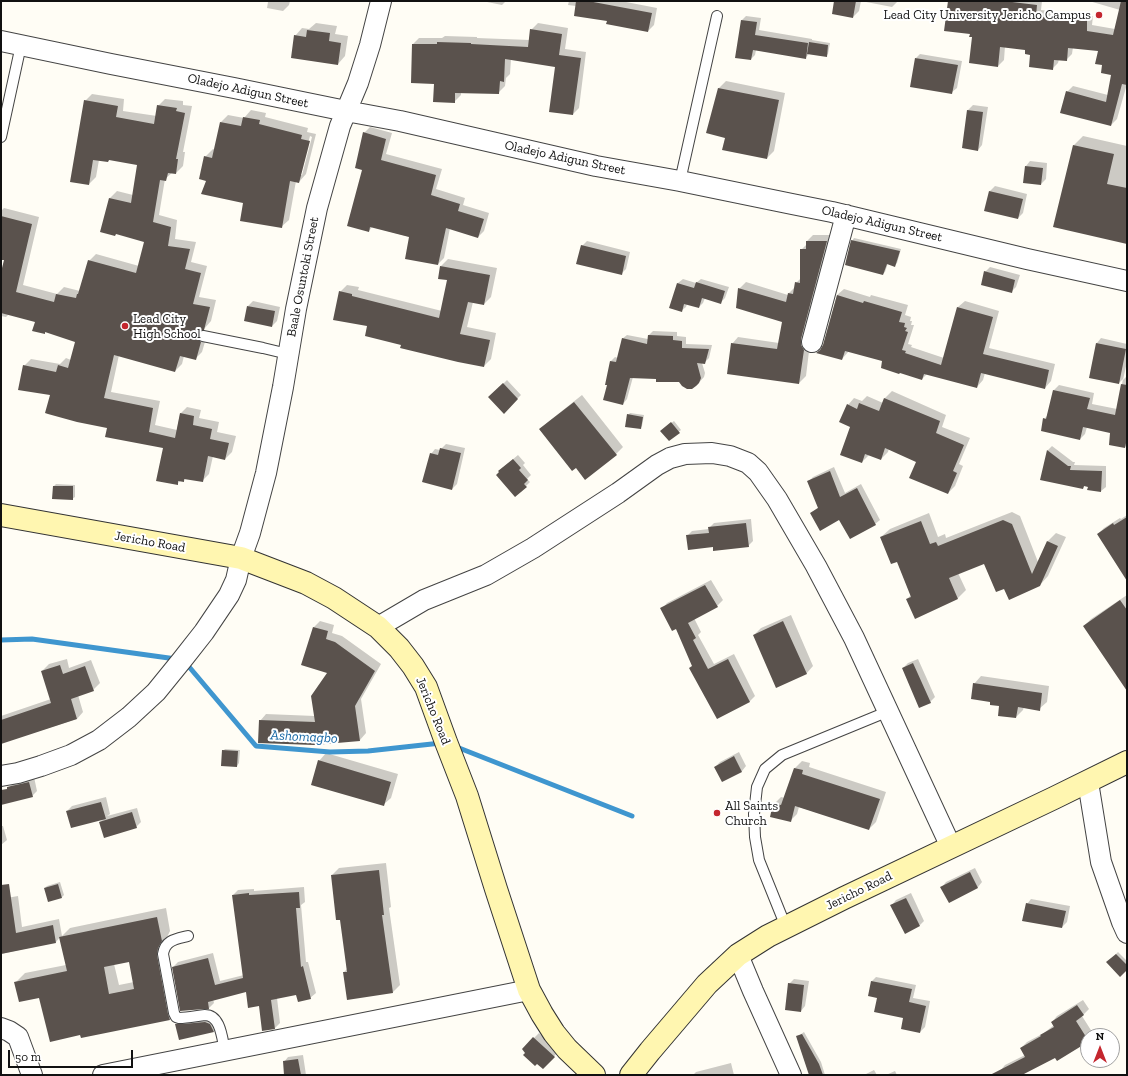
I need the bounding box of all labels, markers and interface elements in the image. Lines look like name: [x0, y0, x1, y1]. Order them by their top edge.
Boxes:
place label: Lead City University Jericho Campus: [884, 7, 1091, 23]
marker: Lead City University Jericho Campus: [1094, 10, 1104, 20]
street label: Oladejo Adigun Street: [186, 71, 310, 111]
street label: Oladejo Adigun Street: [503, 138, 627, 178]
street label: Oladejo Adigun Street: [820, 203, 944, 245]
street label: Baale Osuntoki Street: [284, 216, 322, 338]
place label: Lead City High School: [133, 311, 201, 342]
marker: Lead City High School: [120, 321, 130, 331]
street label: Jericho Road: [113, 528, 187, 556]
street label: Jericho Road: [412, 675, 454, 747]
water label: Ashomagbo: [270, 727, 338, 747]
place label: All Saints Church: [725, 798, 778, 829]
marker: All Saints Church: [712, 808, 722, 818]
street label: Jericho Road: [823, 868, 895, 914]
north arrow: [1080, 1028, 1120, 1068]
text: N: [1096, 1030, 1104, 1043]
scale bar: [10, 1042, 135, 1068]
text: 50 m: [15, 1050, 41, 1064]

